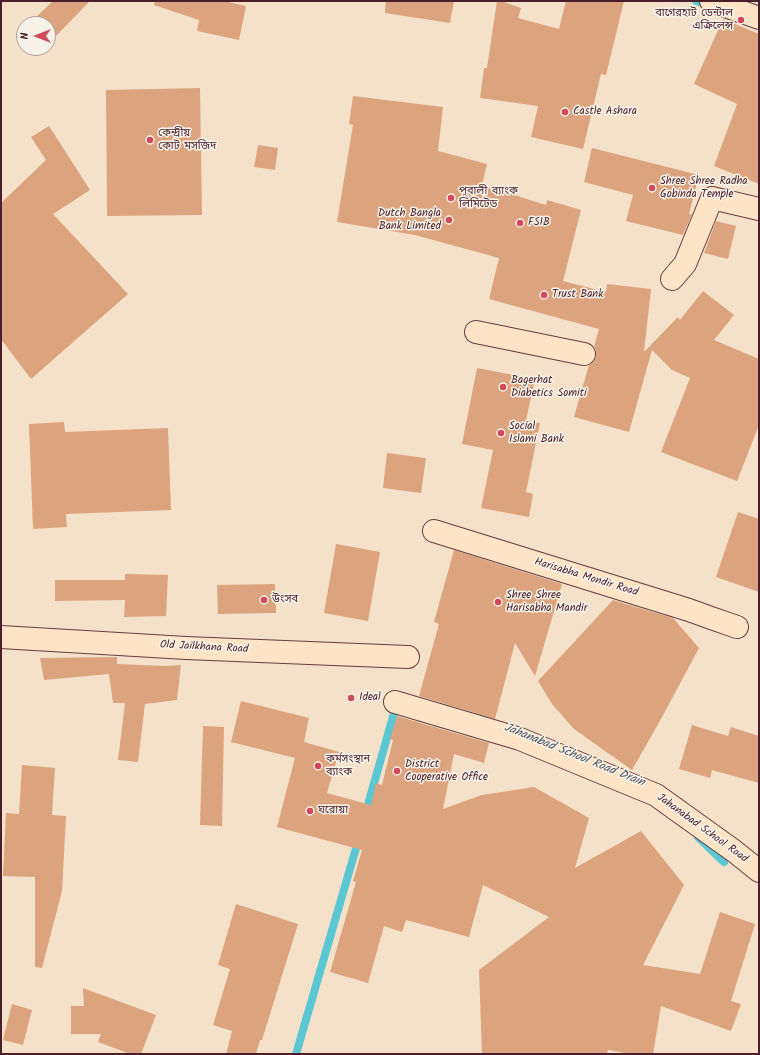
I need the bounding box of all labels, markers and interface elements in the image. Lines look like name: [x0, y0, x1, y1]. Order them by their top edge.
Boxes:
place label: বাগেরহাট ডেন্টাল এক্রিলেন্স: [655, 7, 733, 33]
marker: বাগেরহাট ডেন্টাল এক্রিলেন্স: [736, 15, 746, 25]
north arrow: [16, 16, 56, 56]
text: N: [16, 33, 34, 39]
place label: Castle Ashara: [573, 105, 637, 119]
marker: Castle Ashara: [560, 107, 570, 117]
place label: কেন্দ্রীয় কোট মসজিদ: [158, 127, 216, 153]
marker: কেন্দ্রীয় কোট মসজিদ: [145, 135, 155, 145]
place label: Shree Shree Radha Gobinda Temple: [660, 175, 748, 201]
marker: Shree Shree Radha Gobinda Temple: [647, 183, 657, 193]
place label: পূবালী ব্যাংক লিমিটেড: [459, 185, 518, 211]
marker: পূবালী ব্যাংক লিমিটেড: [446, 193, 456, 203]
place label: Dutch Bangla Bank Limited: [378, 207, 441, 233]
marker: Dutch Bangla Bank Limited: [444, 215, 454, 225]
place label: FSIB: [528, 216, 550, 230]
marker: FSIB: [515, 218, 525, 228]
place label: Trust Bank: [552, 288, 603, 302]
marker: Trust Bank: [539, 290, 549, 300]
place label: Bagerhat Diabetics Somiti: [511, 374, 587, 400]
marker: Bagerhat Diabetics Somiti: [498, 382, 508, 392]
place label: Social Islami Bank: [509, 420, 564, 446]
marker: Social Islami Bank: [496, 428, 506, 438]
street label: Harisabha Mondir Road: [533, 556, 639, 600]
place label: Shree Shree Harisabha Mandir: [506, 589, 587, 615]
place label: উংসব: [272, 593, 298, 607]
marker: উংসব: [259, 595, 269, 605]
marker: Shree Shree Harisabha Mandir: [493, 597, 503, 607]
street label: Old Jailkhana Road: [159, 639, 249, 657]
place label: Ideal: [359, 691, 381, 705]
marker: Ideal: [346, 693, 356, 703]
water label: Jahanabad School Road Drain: [502, 721, 646, 791]
place label: কর্মসংস্থান ব্যাংক: [326, 753, 370, 779]
place label: District Cooperative Office: [405, 758, 488, 784]
marker: কর্মসংস্থান ব্যাংক: [313, 761, 323, 771]
marker: District Cooperative Office: [392, 766, 402, 776]
street label: Jahanabad School Road: [654, 792, 750, 866]
place label: ঘরোয়া: [318, 804, 348, 818]
marker: ঘরোয়া: [305, 806, 315, 816]

